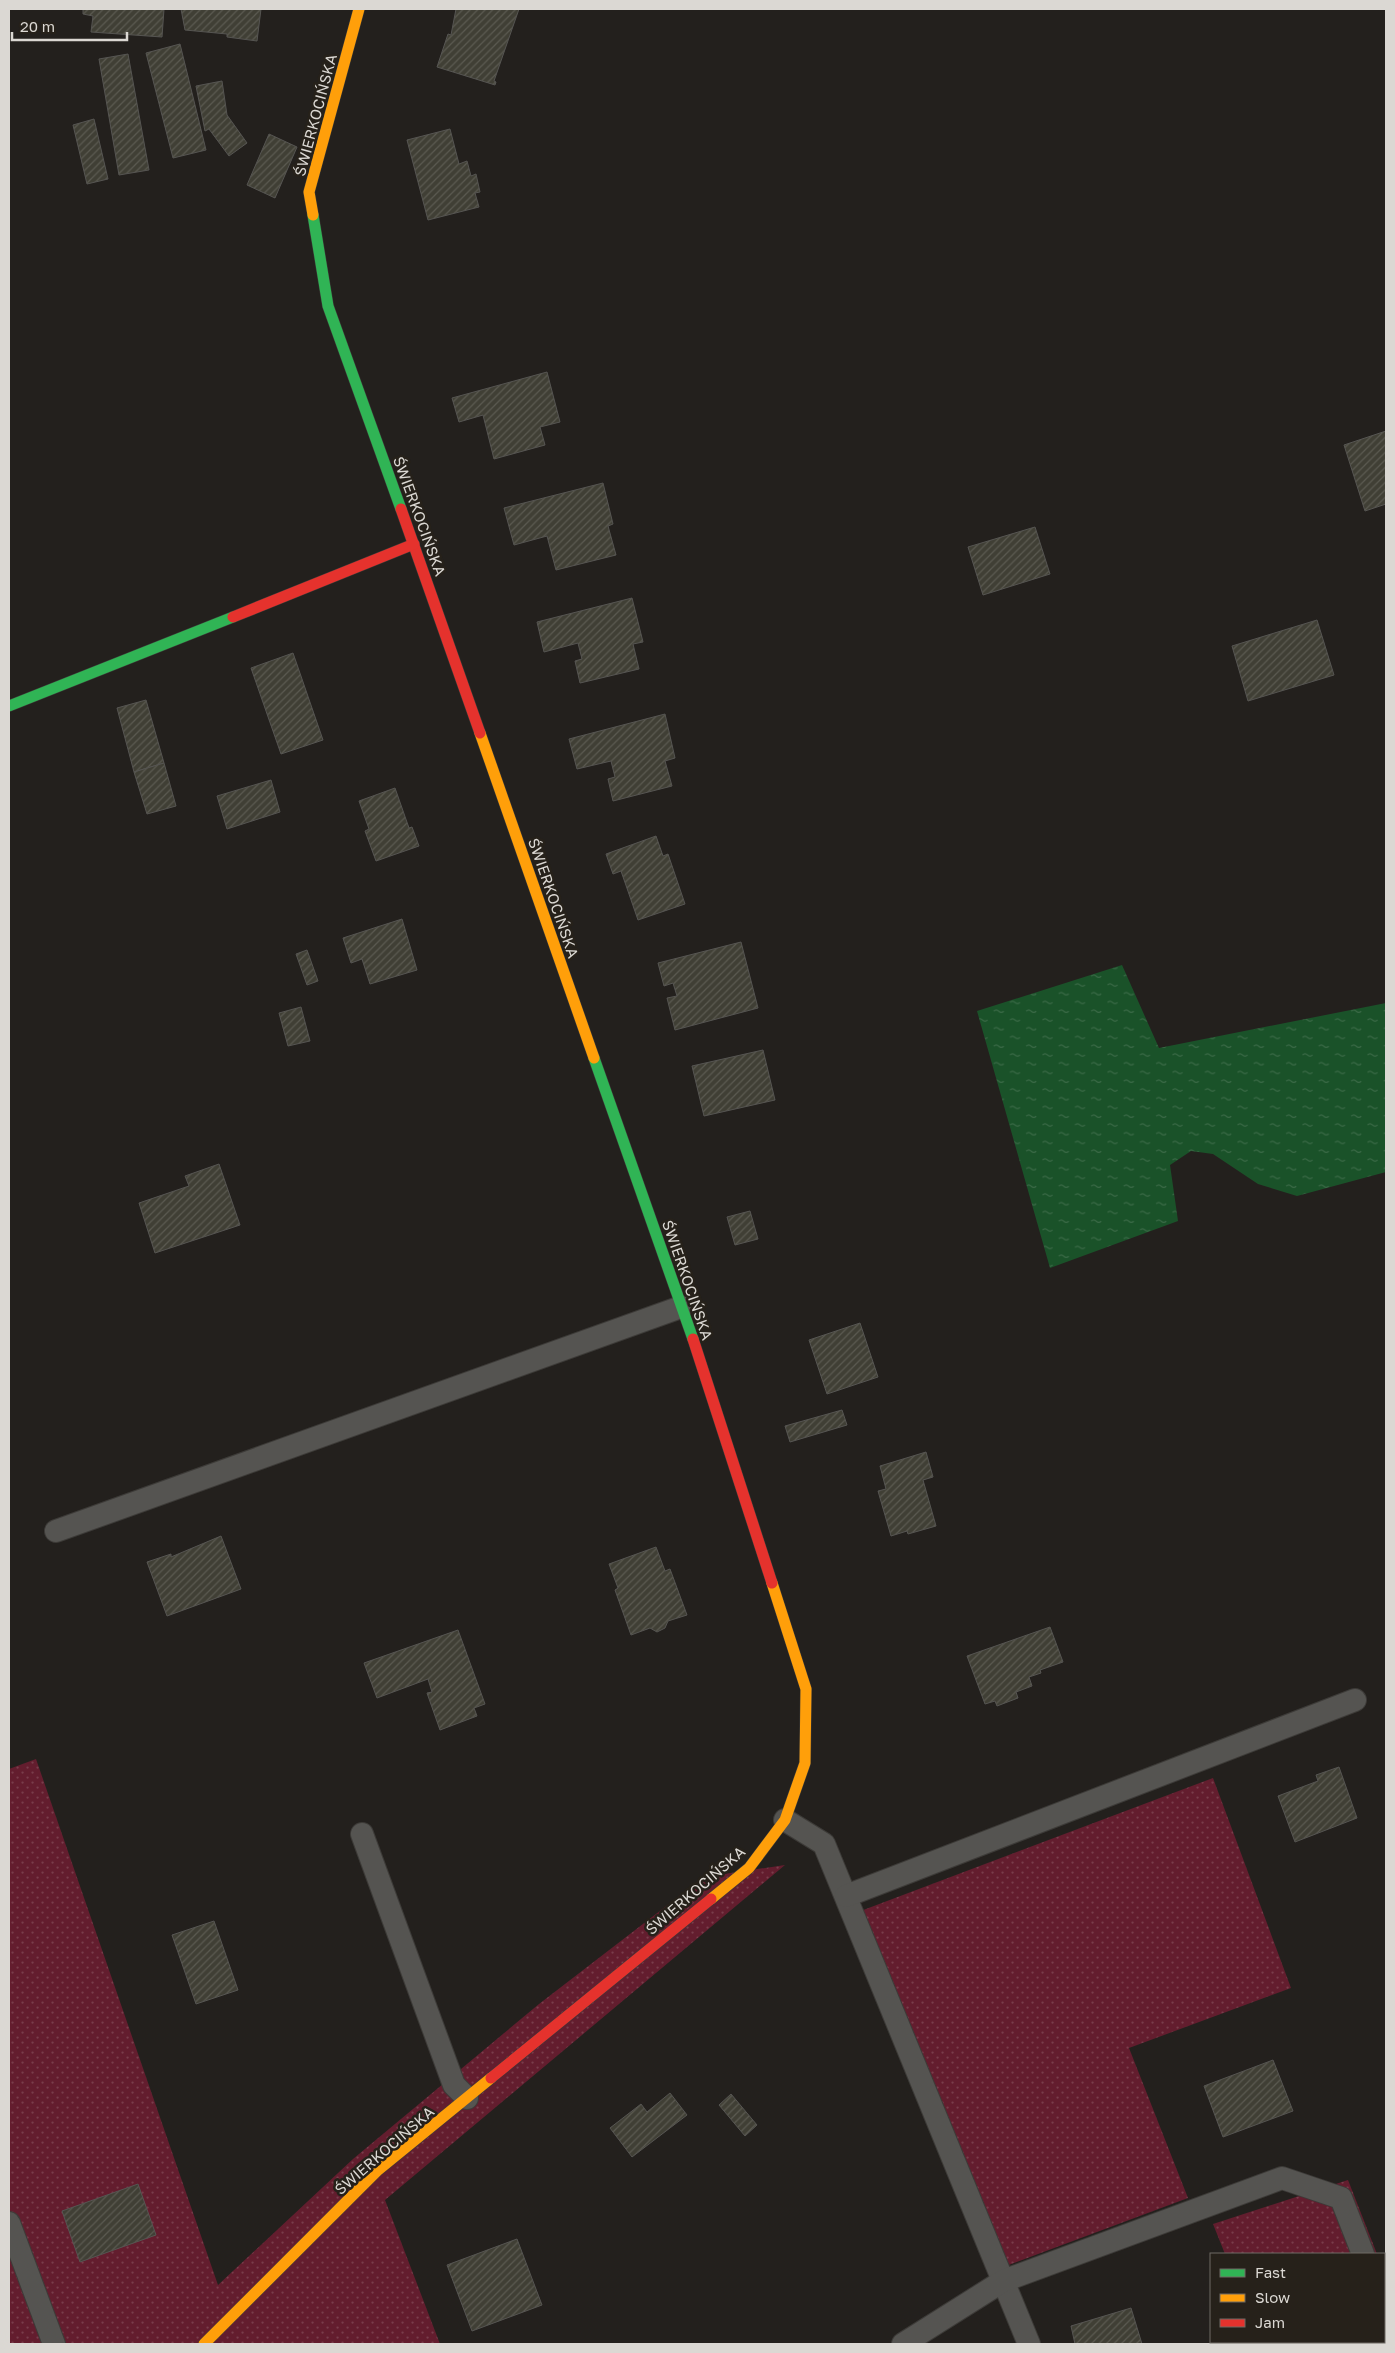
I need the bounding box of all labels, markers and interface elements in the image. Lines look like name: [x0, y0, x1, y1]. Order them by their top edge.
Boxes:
scale bar: [12, 10, 128, 42]
text: 20 m: [20, 17, 55, 35]
street label: ŚWIERKOCIŃSKA: [290, 52, 340, 178]
street label: ŚWIERKOCIŃSKA: [390, 454, 450, 578]
street label: ŚWIERKOCIŃSKA: [525, 836, 583, 960]
street label: ŚWIERKOCIŃSKA: [659, 1218, 717, 1342]
street label: ŚWIERKOCIŃSKA: [642, 1842, 748, 1938]
street label: ŚWIERKOCIŃSKA: [331, 2102, 437, 2198]
legend: [1210, 2253, 1385, 2343]
text: Fast: [1255, 2263, 1286, 2281]
text: Slow: [1255, 2288, 1290, 2306]
text: Jam: [1255, 2313, 1285, 2331]

